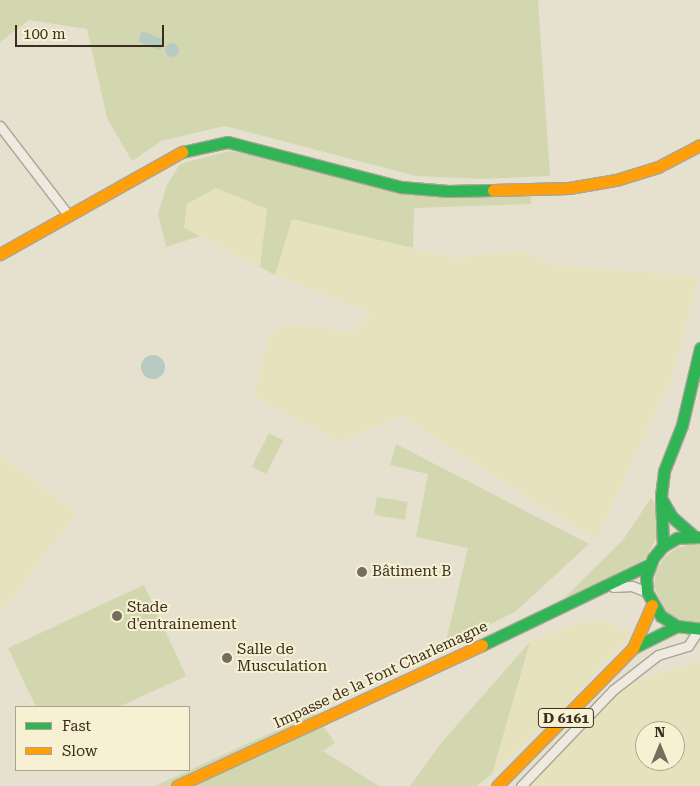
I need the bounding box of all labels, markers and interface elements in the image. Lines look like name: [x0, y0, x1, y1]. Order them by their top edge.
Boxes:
scale bar: [18, 15, 166, 47]
text: 100 m: [23, 25, 66, 43]
place label: Bâtiment B: [372, 563, 451, 581]
marker: Bâtiment B: [356, 566, 368, 578]
place label: Stade d'entrainement: [127, 598, 237, 633]
marker: Stade d'entrainement: [111, 610, 123, 622]
street label: Impasse de la Font Charlemagne: [271, 617, 491, 733]
place label: Salle de Musculation: [237, 640, 327, 675]
marker: Salle de Musculation: [221, 652, 233, 664]
legend: [15, 706, 190, 771]
road number: D 6161: [537, 706, 595, 730]
text: Fast: [62, 717, 91, 735]
north arrow: [635, 721, 685, 771]
text: N: [655, 724, 665, 740]
text: Slow: [62, 742, 97, 760]

